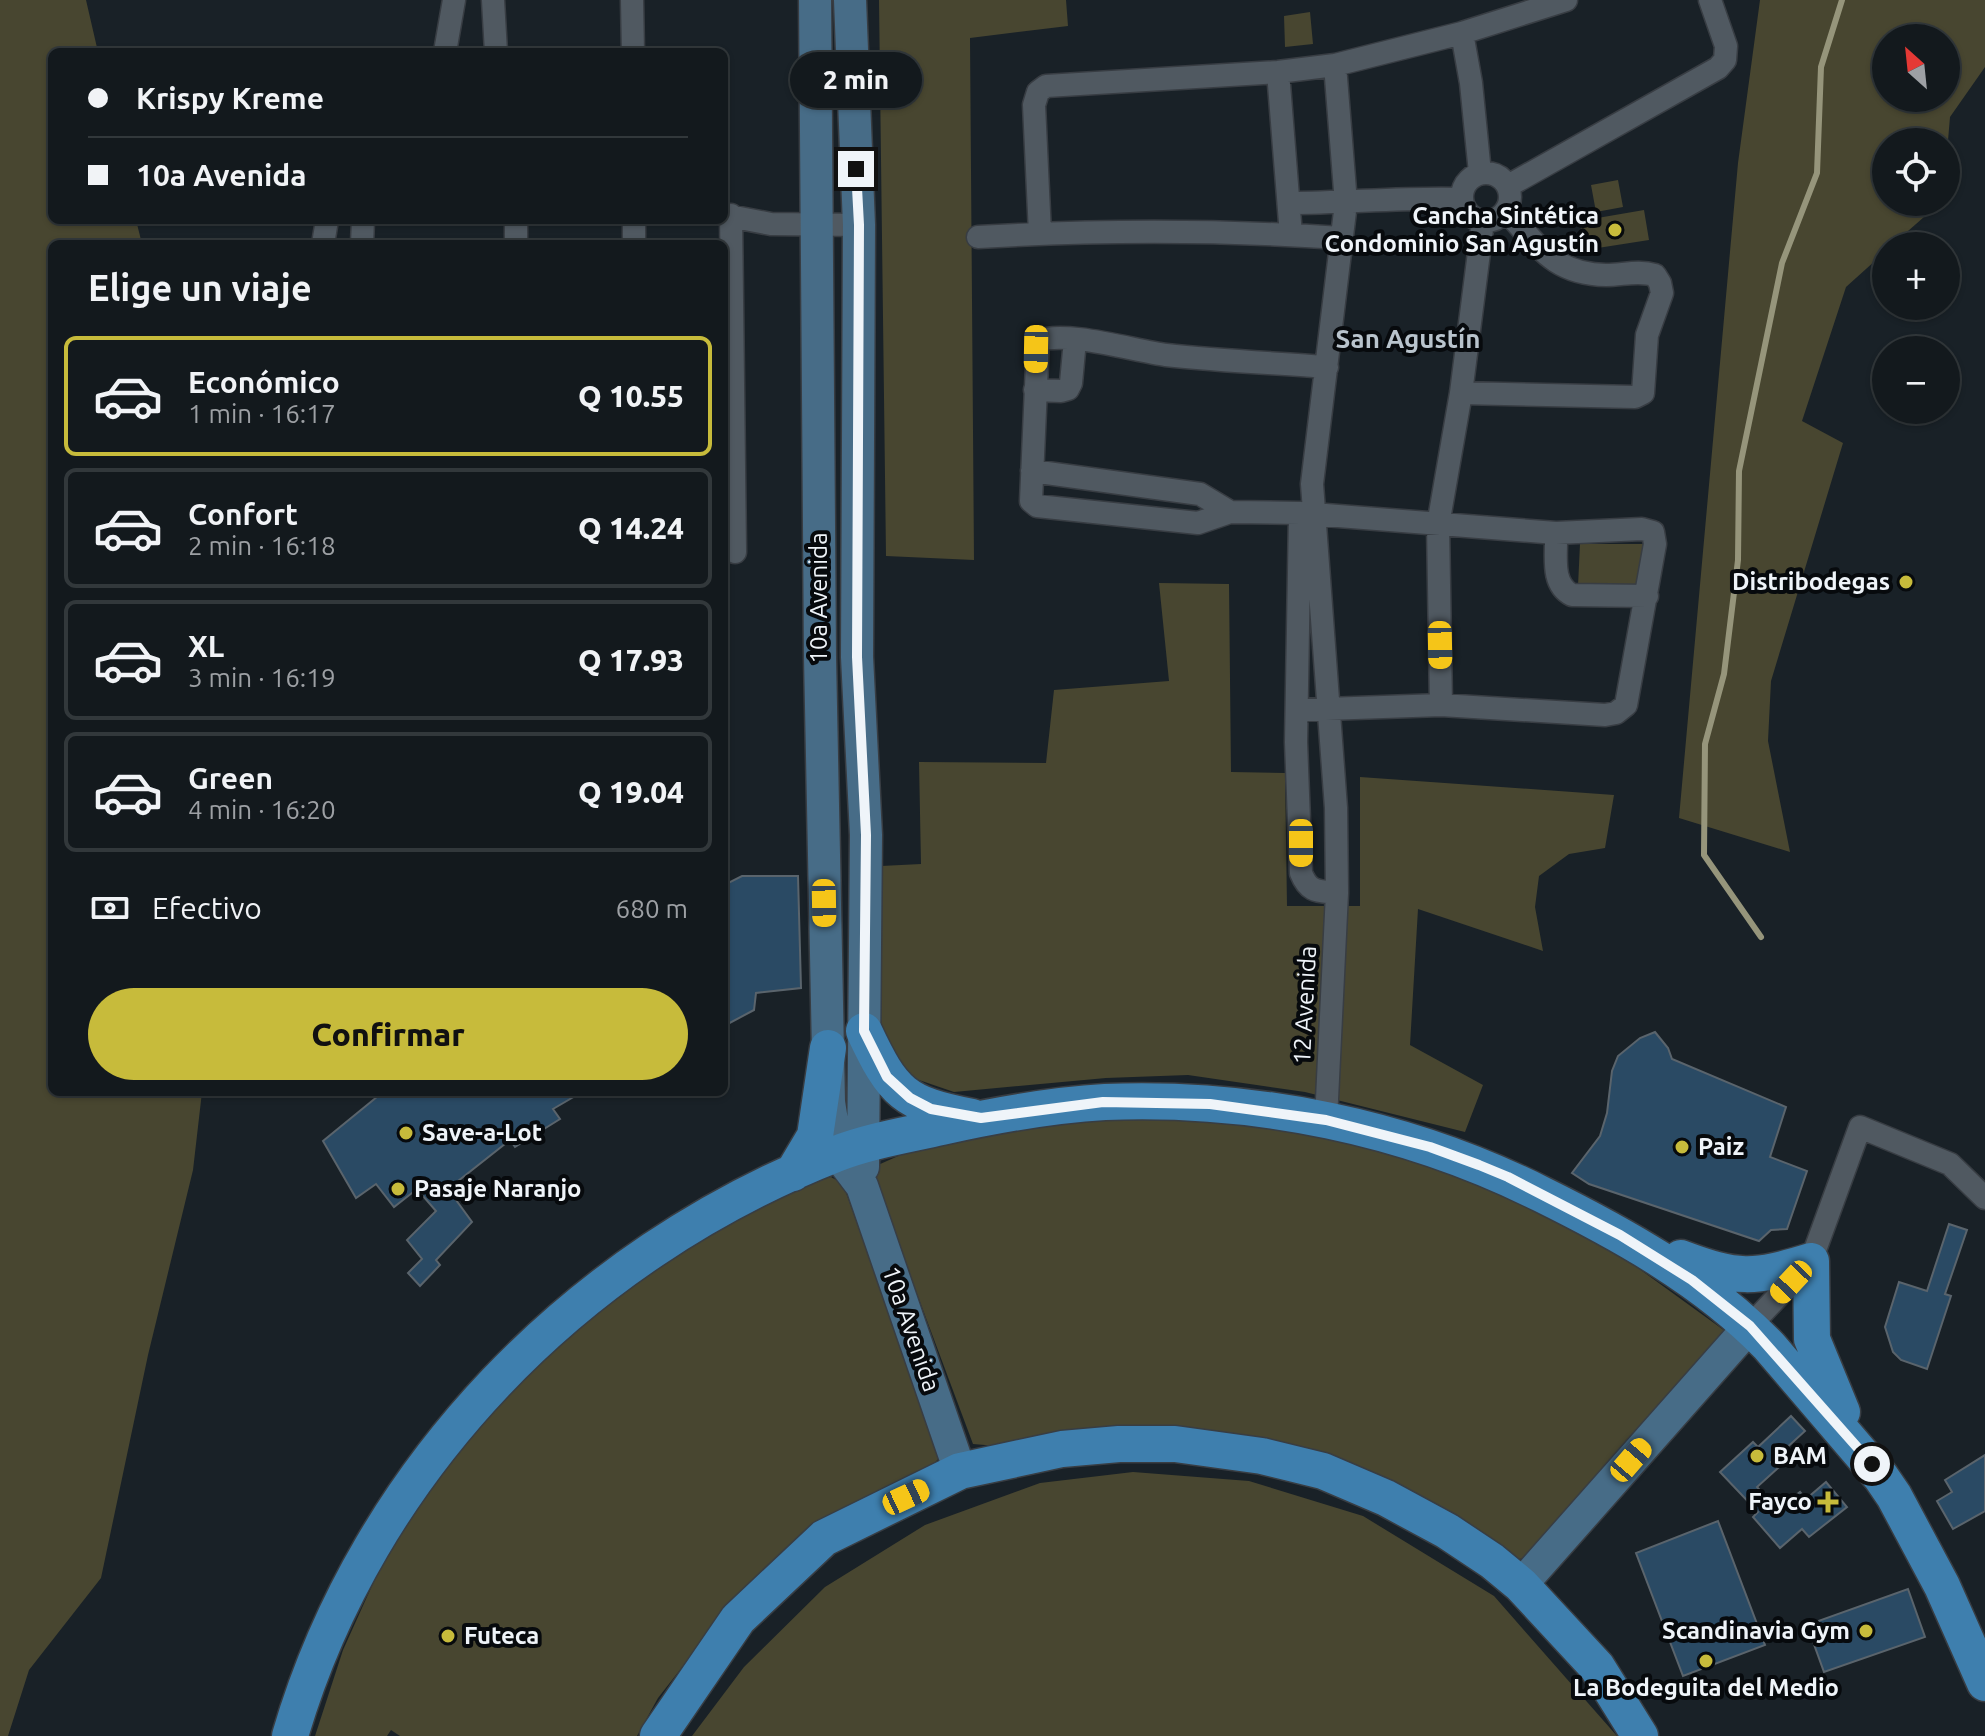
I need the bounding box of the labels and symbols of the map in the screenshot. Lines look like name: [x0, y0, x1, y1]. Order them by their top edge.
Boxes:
north arrow: [1872, 24, 1960, 112]
callout: 2 min: [790, 53, 922, 109]
route end: [838, 151, 874, 187]
place label: Cancha Sintética Condominio San Agustín: [1325, 202, 1599, 257]
marker: Cancha Sintética Condominio San Agustín: [1606, 221, 1624, 239]
district label: San Agustín: [1336, 324, 1481, 353]
car: [1024, 325, 1048, 373]
street label: 10a Avenida: [805, 532, 832, 664]
place label: Distribodegas: [1732, 568, 1890, 595]
marker: Distribodegas: [1897, 573, 1915, 591]
car: [1428, 621, 1452, 669]
car: [1289, 819, 1313, 867]
car: [812, 879, 836, 927]
street label: 12 Avenida: [1288, 945, 1321, 1065]
place label: Save-a-Lot: [422, 1119, 542, 1146]
marker: Save-a-Lot: [397, 1124, 415, 1142]
place label: Paiz: [1698, 1133, 1744, 1160]
marker: Paiz: [1673, 1138, 1691, 1156]
place label: Pasaje Naranjo: [414, 1175, 582, 1202]
marker: Pasaje Naranjo: [389, 1180, 407, 1198]
car: [1766, 1256, 1816, 1308]
street label: 10a Avenida: [877, 1262, 946, 1395]
car: [1606, 1434, 1656, 1486]
place label: BAM: [1773, 1442, 1827, 1469]
route start: [1854, 1446, 1890, 1482]
marker: BAM: [1748, 1447, 1766, 1465]
car: [879, 1476, 933, 1518]
place label: Fayco: [1748, 1488, 1812, 1515]
marker: Fayco: [1819, 1493, 1837, 1511]
place label: Scandinavia Gym: [1662, 1617, 1850, 1644]
place label: Futeca: [464, 1622, 539, 1649]
marker: Scandinavia Gym: [1857, 1622, 1875, 1640]
marker: Futeca: [439, 1627, 457, 1645]
marker: La Bodeguita del Medio: [1697, 1652, 1715, 1670]
place label: La Bodeguita del Medio: [1573, 1674, 1839, 1701]

